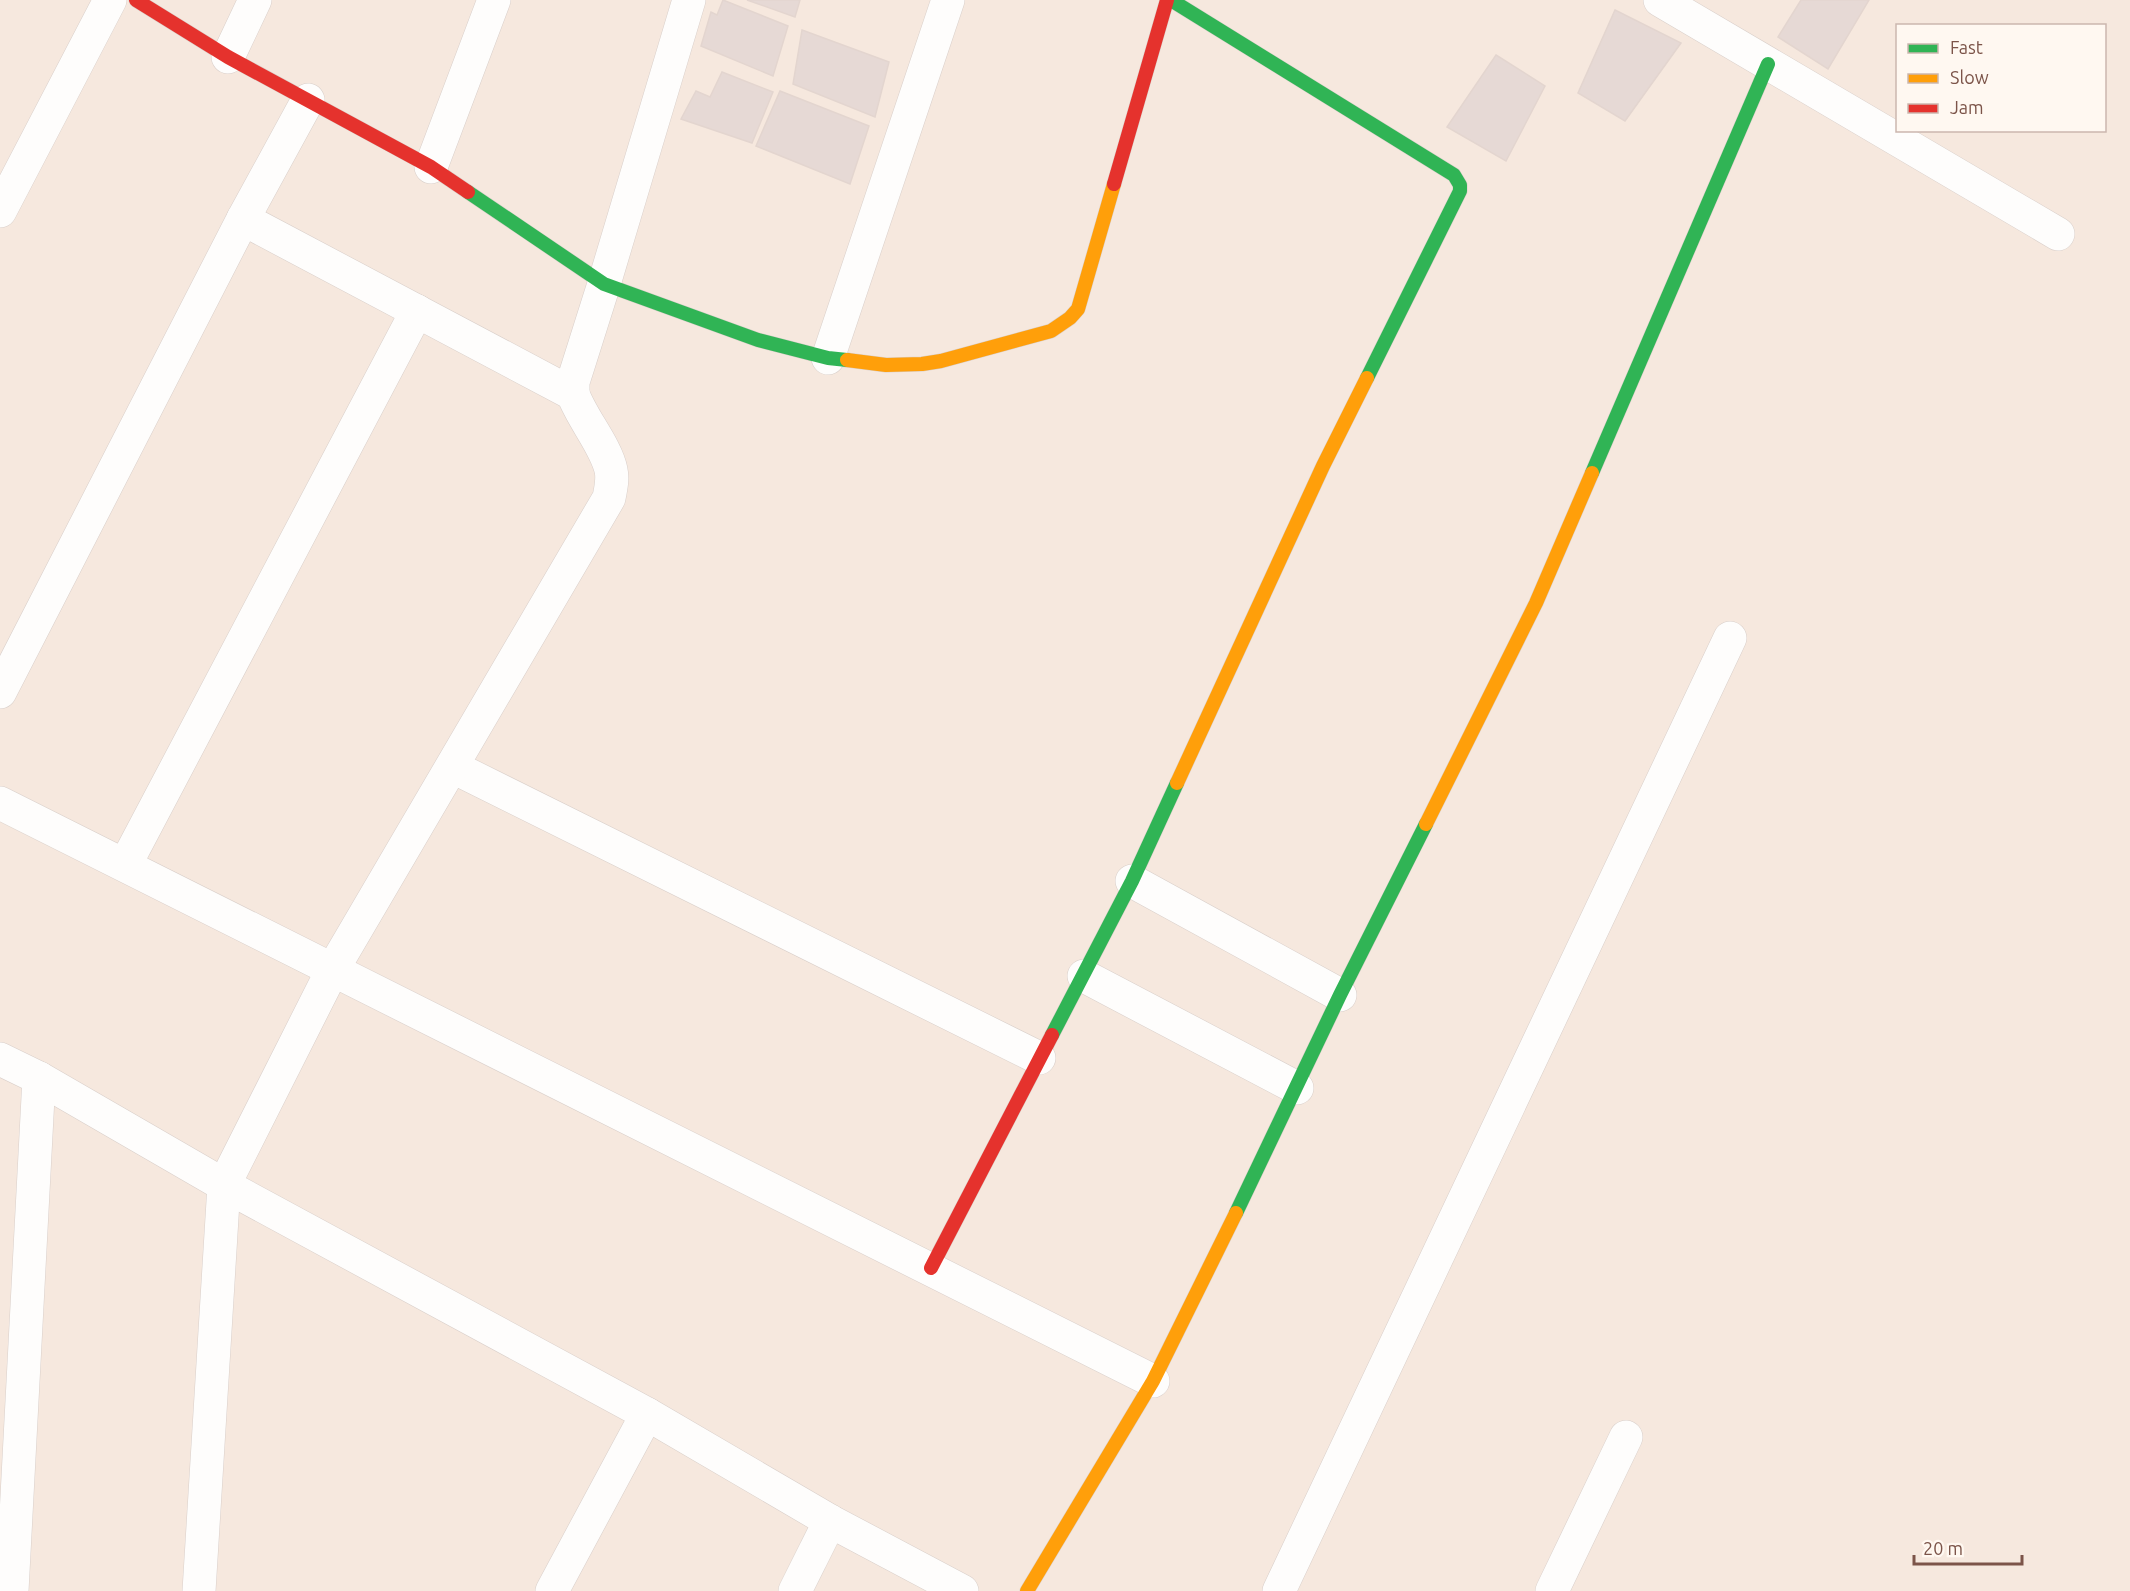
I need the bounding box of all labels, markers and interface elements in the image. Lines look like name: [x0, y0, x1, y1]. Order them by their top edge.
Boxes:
legend: [1896, 24, 2106, 132]
text: Fast: [1950, 37, 1983, 57]
text: Slow: [1950, 67, 1989, 87]
text: Jam: [1950, 97, 1984, 117]
scale bar: [1914, 1528, 2022, 1566]
text: 20 m: [1923, 1538, 1963, 1558]

